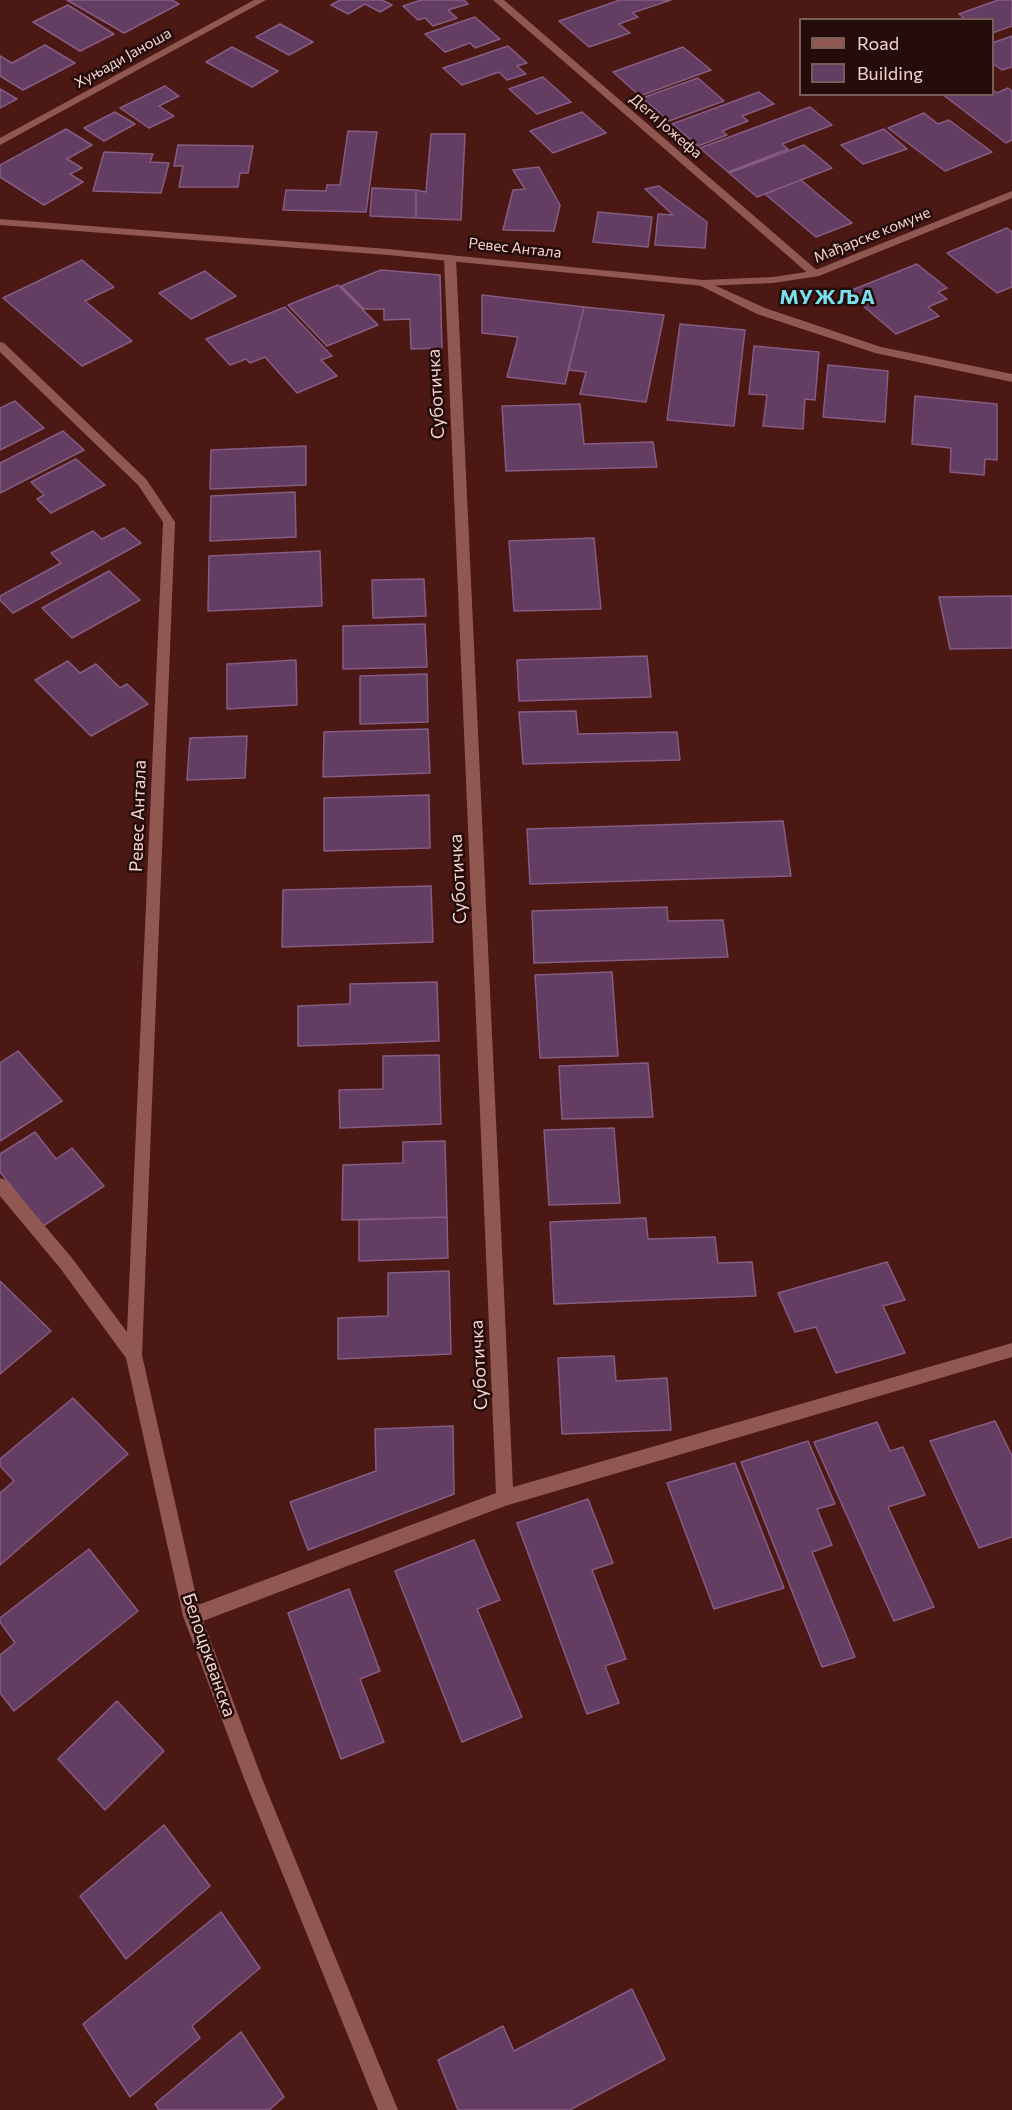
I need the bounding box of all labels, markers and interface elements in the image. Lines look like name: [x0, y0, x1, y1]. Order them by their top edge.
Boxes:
legend: [799, 18, 994, 96]
street label: Хуњади Јаноша: [71, 24, 175, 92]
text: Road: [857, 32, 899, 54]
text: Building: [857, 62, 923, 84]
street label: Деги Јожефа: [626, 90, 706, 162]
street label: Мађарске комуне: [811, 203, 933, 267]
street label: Ревес Антала: [468, 234, 562, 262]
district label: МУЖЉА: [780, 285, 876, 309]
street label: Суботичка: [423, 348, 449, 440]
street label: Ревес Антала: [125, 760, 151, 872]
street label: Суботичка: [445, 833, 471, 925]
street label: Суботичка: [466, 1319, 492, 1411]
street label: Белоцркванска: [178, 1590, 240, 1720]

